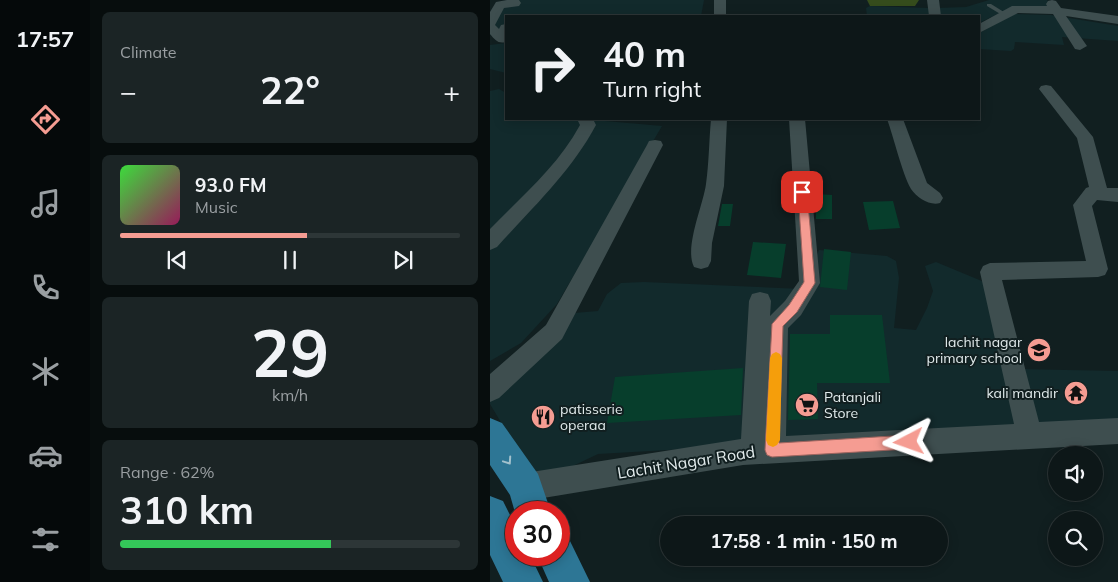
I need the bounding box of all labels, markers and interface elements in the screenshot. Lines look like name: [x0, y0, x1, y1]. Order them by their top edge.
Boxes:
text: 17:57: [16, 25, 74, 53]
text: 40 m: [603, 32, 686, 76]
icon: right: [520, 35, 585, 100]
text: Climate: [120, 42, 176, 62]
text: 22°: [260, 66, 320, 114]
text: −: [120, 74, 137, 109]
text: +: [443, 74, 460, 109]
text: Turn right: [603, 75, 701, 103]
icon: directions: [28, 102, 63, 137]
pin: [781, 171, 823, 213]
text: 93.0 FM: [195, 173, 267, 197]
icon: arrive: [788, 178, 816, 206]
icon: music: [28, 186, 63, 221]
text: Music: [195, 197, 238, 217]
icon: previous: [163, 246, 191, 274]
icon: pause: [276, 246, 304, 274]
icon: next: [389, 246, 417, 274]
icon: phone: [28, 270, 63, 305]
text: 29: [251, 312, 329, 393]
place label: lachit nagar primary school: [927, 333, 1023, 367]
school or university icon: lachit nagar primary school: [1026, 337, 1052, 363]
icon: climate: [28, 354, 63, 389]
temple icon: kali mandir: [1063, 380, 1089, 406]
place label: kali mandir: [986, 384, 1059, 402]
text: km/h: [272, 385, 308, 405]
place label: Patanjali Store: [824, 388, 881, 422]
supermarket icon: Patanjali Store: [794, 392, 820, 418]
place label: patisserie operaa: [560, 400, 623, 434]
restaurant icon: patisserie operaa: [530, 404, 556, 430]
position arrow: [882, 415, 934, 467]
icon: car: [28, 438, 63, 473]
street label: Lachit Nagar Road: [616, 441, 756, 483]
map controls: [1048, 446, 1103, 566]
button: sound: [1048, 446, 1103, 501]
one-way arrow: [501, 456, 511, 465]
text: Range · 62%: [120, 462, 215, 482]
text: 310 km: [120, 486, 254, 534]
speed limit sign: 30: [505, 501, 570, 566]
button: search: [1048, 511, 1103, 566]
icon: filters: [28, 522, 63, 557]
text: 17:58 · 1 min · 150 m: [710, 529, 898, 553]

